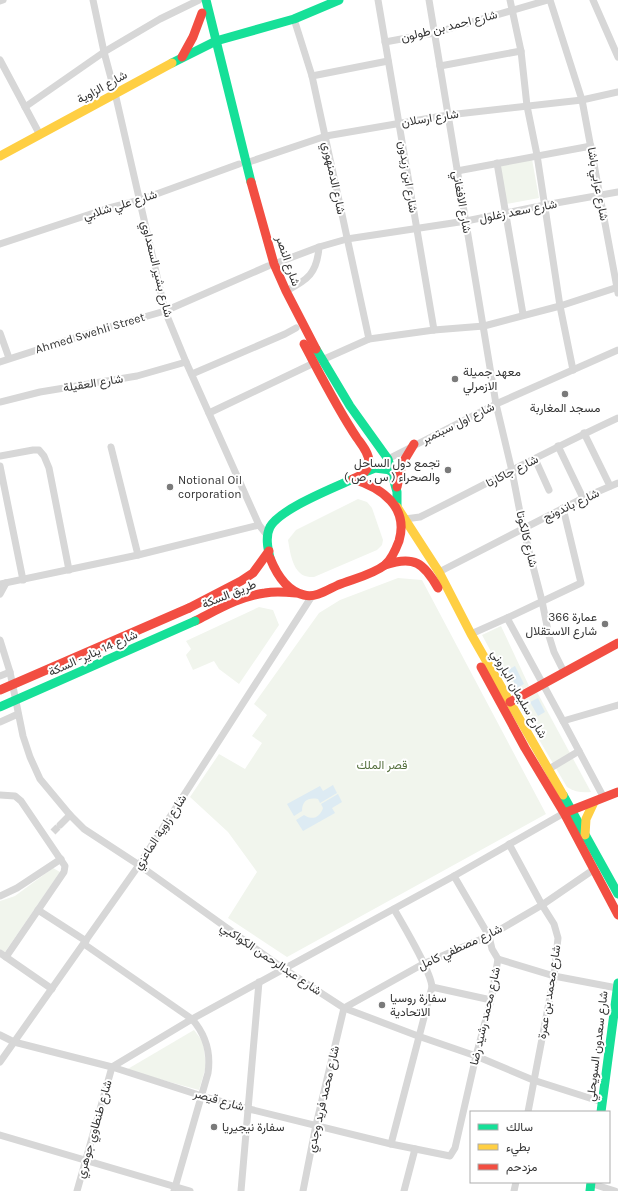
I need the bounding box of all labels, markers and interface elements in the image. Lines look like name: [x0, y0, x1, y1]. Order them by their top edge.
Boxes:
street label: شارع احمد بن طولون: [399, 7, 499, 47]
street label: شارع الزاوية: [74, 68, 130, 108]
street label: شارع ارسلان: [400, 107, 460, 131]
street label: شارع الدمنهوري: [317, 140, 349, 216]
street label: شارع ابن زيدون: [393, 140, 421, 214]
street label: شارع عرابي باشا: [582, 146, 611, 222]
street label: شارع الافغاني: [447, 170, 474, 235]
street label: شارع علي شلابي: [81, 187, 160, 226]
street label: شارع سعد زغلول: [478, 197, 558, 227]
street label: شارع بشير السعداوي: [135, 219, 176, 320]
street label: شارع النصر: [271, 233, 303, 289]
street label: Ahmed Swehli Street: [34, 310, 147, 356]
place label: معهد جميلة الازمرلي: [463, 365, 521, 396]
street label: شارع العقيلة: [62, 371, 124, 397]
marker: معهد جميلة الازمرلي: [450, 374, 460, 384]
marker: مسجد المغاربة: [560, 389, 570, 399]
street label: شارع اول سبتمبر: [418, 399, 498, 449]
place label: مسجد المغاربة: [530, 401, 600, 416]
street label: شارع جاكارتا: [483, 452, 542, 492]
place label: تجمع دول الساحل والصحراء ( س , ص ): [344, 456, 440, 485]
marker: تجمع دول الساحل والصحراء ( س , ص ): [443, 465, 453, 475]
place label: Notional Oil corporation: [178, 473, 242, 501]
marker: Notional Oil corporation: [165, 482, 175, 492]
street label: شارع باندونج: [541, 486, 602, 526]
street label: شارع كالكوتا: [511, 509, 541, 569]
street label: طريق السكة: [200, 577, 259, 612]
place label: عمارة 366 شارع الاستقلال: [525, 610, 597, 640]
marker: عمارة 366 شارع الاستقلال: [600, 619, 610, 629]
street label: شارع 14 يناير- السكة: [46, 627, 141, 681]
street label: شارع سليمان الباروني: [485, 647, 550, 742]
park label: قصر الملك: [356, 758, 408, 773]
street label: شارع زاوية الماعزي: [130, 792, 192, 874]
street label: شارع عبدالرحمن الكواكبي: [216, 920, 324, 1001]
street label: شارع مصطفي كامل: [416, 921, 506, 975]
street label: شارع محمد بن عمرة: [535, 944, 565, 1040]
street label: شارع محمد رشيد رضا: [467, 966, 505, 1067]
street label: شارع سعدون السويحلي: [583, 990, 614, 1102]
place label: سفارة روسيا الاتحادية: [390, 991, 446, 1019]
marker: سفارة روسيا الاتحادية: [377, 1000, 387, 1010]
street label: شارع محمد فريد وجدي: [304, 1044, 345, 1154]
street label: شارع طنطاوي جوهري: [73, 1078, 118, 1181]
street label: شارع قيصر: [191, 1086, 246, 1116]
legend: [470, 1111, 610, 1183]
place label: سفارة نيجيريا: [222, 1120, 284, 1135]
text: سالك: [506, 1120, 533, 1134]
marker: سفارة نيجيريا: [209, 1122, 219, 1132]
text: بطيء: [506, 1140, 530, 1157]
text: مزدحم: [506, 1160, 537, 1175]

